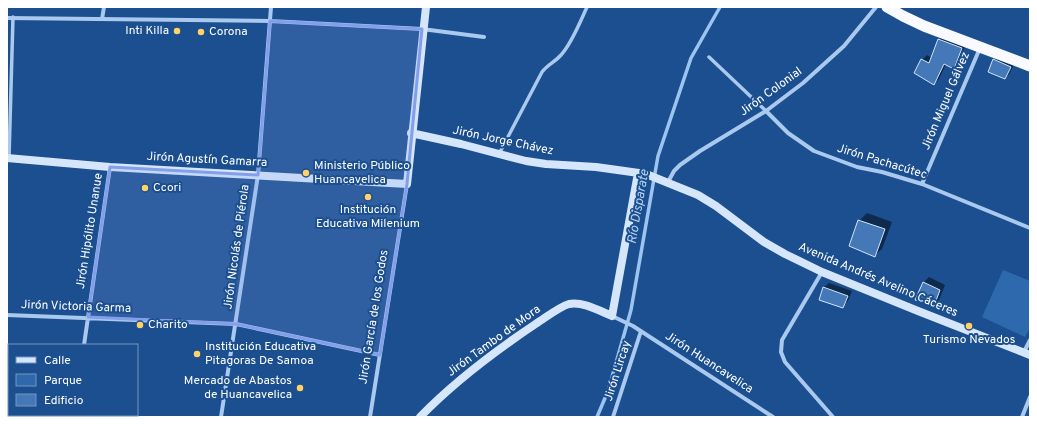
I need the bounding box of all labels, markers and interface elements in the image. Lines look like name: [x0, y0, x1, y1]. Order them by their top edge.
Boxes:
place label: Inti Killa: [125, 23, 169, 39]
place label: Corona: [209, 24, 248, 40]
marker: Inti Killa: [172, 26, 182, 36]
marker: Corona: [196, 27, 206, 37]
street label: Jirón Miguel Gálvez: [918, 50, 974, 152]
street label: Jirón Colonial: [736, 64, 806, 120]
street label: Jirón Jorge Chávez: [451, 122, 555, 160]
street label: Jirón Pachacútec: [835, 141, 929, 183]
street label: Jirón Agustín Gamarra: [146, 149, 268, 171]
place label: Ministerio Público Huancavelica: [314, 158, 410, 188]
marker: Ministerio Público Huancavelica: [301, 168, 311, 178]
water label: Río Disparate: [625, 168, 653, 245]
street label: Jirón Hipólito Unanue: [73, 172, 107, 290]
place label: Ccori: [153, 180, 181, 196]
marker: Ccori: [140, 183, 150, 193]
street label: Jirón Nicolás de Piérola: [220, 183, 254, 311]
marker: Institución Educativa Milenium: [363, 192, 373, 202]
place label: Institución Educativa Milenium: [316, 202, 420, 232]
street label: Avenida Andrés Avelino Cáceres: [796, 239, 960, 321]
street label: Jirón García de los Godos: [355, 249, 393, 385]
street label: Jirón Victoria Garma: [21, 297, 131, 317]
street label: Jirón Tambo de Mora: [444, 302, 544, 380]
place label: Charito: [148, 317, 188, 333]
marker: Charito: [135, 320, 145, 330]
marker: Turismo Nevados: [964, 321, 974, 331]
street label: Jirón Huancavelica: [662, 329, 756, 397]
place label: Turismo Nevados: [923, 332, 1015, 348]
place label: Institución Educativa Pitagoras De Samoa: [205, 339, 316, 369]
street label: Jirón Lircay: [601, 339, 635, 403]
legend: [8, 344, 138, 416]
marker: Institución Educativa Pitagoras De Samoa: [192, 349, 202, 359]
text: Calle: [44, 353, 71, 369]
text: Parque: [44, 373, 82, 389]
place label: Mercado de Abastos de Huancavelica: [184, 373, 292, 403]
marker: Mercado de Abastos de Huancavelica: [295, 383, 305, 393]
text: Edificio: [44, 393, 84, 409]

